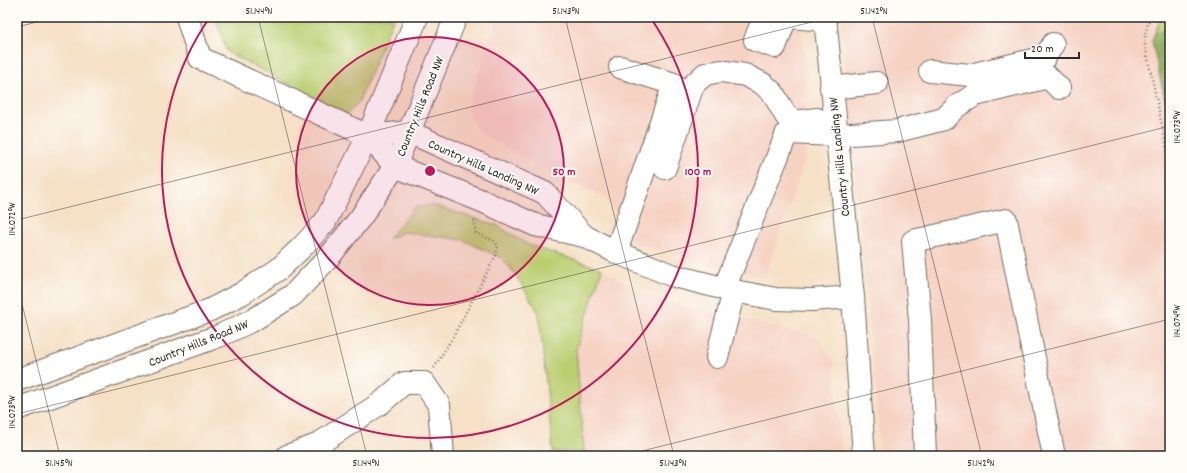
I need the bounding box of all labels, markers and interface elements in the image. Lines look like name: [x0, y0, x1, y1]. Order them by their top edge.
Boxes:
text: 51.144°N: [245, 5, 273, 19]
text: 51.143°N: [552, 5, 580, 19]
text: 51.142°N: [860, 5, 888, 19]
scale bar: [1025, 34, 1079, 60]
text: 20 m: [1031, 41, 1054, 58]
street label: Country Hills Road NW: [393, 54, 450, 160]
street label: Country Hills Landing NW: [825, 96, 856, 217]
text: 114.073°W: [1171, 110, 1185, 143]
street label: Country Hills Landing NW: [424, 135, 542, 202]
centre of rings: [423, 164, 437, 178]
text: 50 m: [552, 164, 576, 181]
text: 100 m: [685, 164, 711, 181]
text: 114.072°W: [6, 202, 20, 235]
text: 114.074°W: [1171, 304, 1185, 337]
street label: Country Hills Road NW: [146, 315, 252, 373]
text: 114.073°W: [6, 395, 20, 428]
text: 51.145°N: [45, 457, 73, 471]
text: 51.144°N: [352, 457, 380, 471]
text: 51.143°N: [659, 457, 687, 471]
text: 51.142°N: [967, 457, 995, 471]

